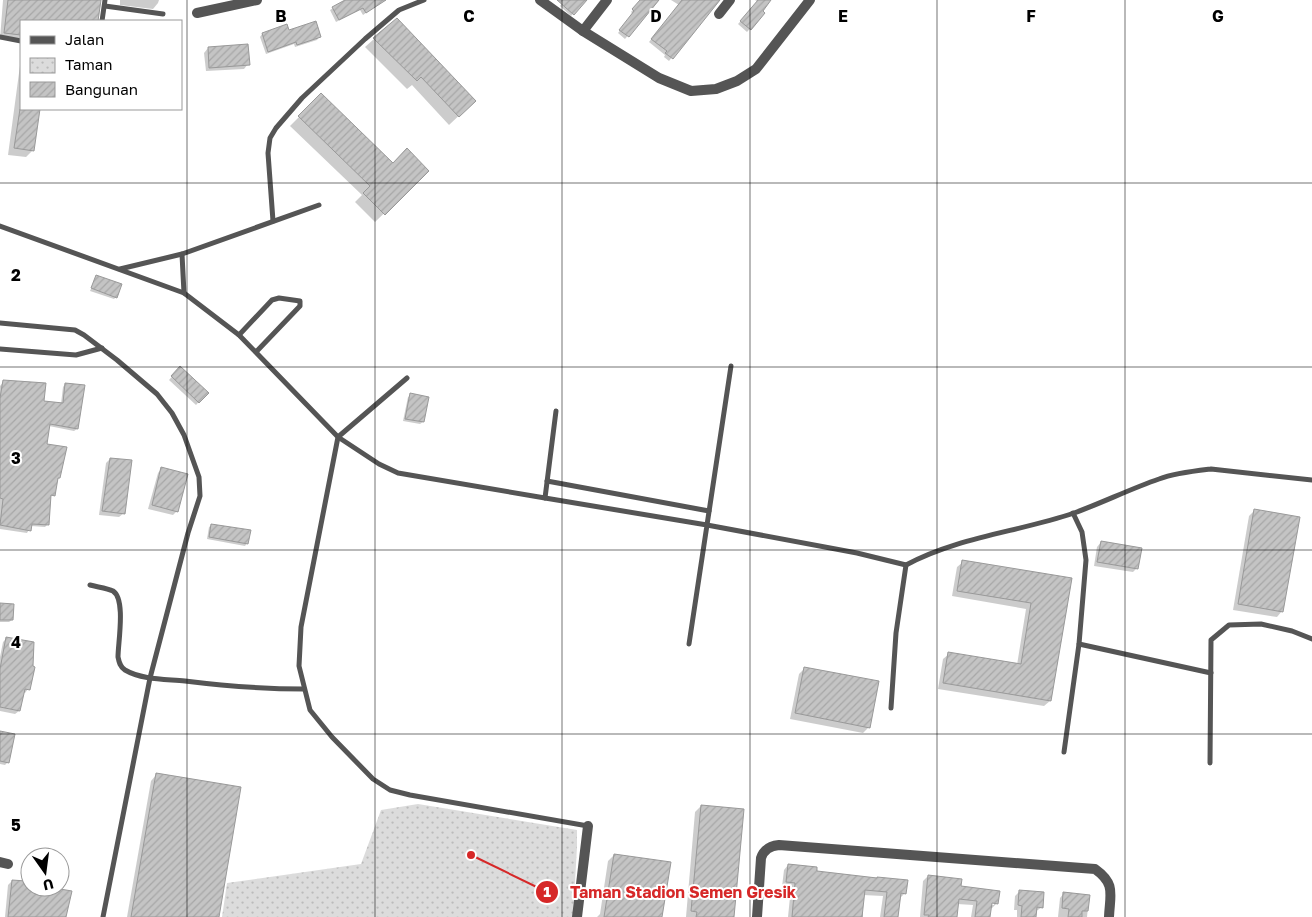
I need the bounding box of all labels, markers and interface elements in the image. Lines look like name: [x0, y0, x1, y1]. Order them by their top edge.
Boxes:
text: B: [275, 6, 287, 26]
text: C: [463, 6, 475, 26]
text: D: [650, 6, 662, 26]
text: E: [838, 6, 848, 26]
text: F: [1026, 6, 1036, 26]
text: G: [1212, 6, 1224, 26]
legend: [20, 20, 182, 110]
text: Jalan: [65, 30, 104, 48]
text: Taman: [65, 55, 112, 73]
text: Bangunan: [65, 80, 138, 98]
text: 2: [11, 265, 21, 285]
text: 3: [11, 448, 21, 468]
text: 4: [11, 632, 21, 652]
text: 5: [11, 815, 21, 835]
north arrow: [20, 847, 70, 897]
text: U: [41, 876, 55, 895]
callout: Taman Stadion Semen Gresik: [535, 877, 806, 908]
text: 1: [543, 882, 551, 900]
text: Taman Stadion Semen Gresik: [570, 882, 797, 902]

